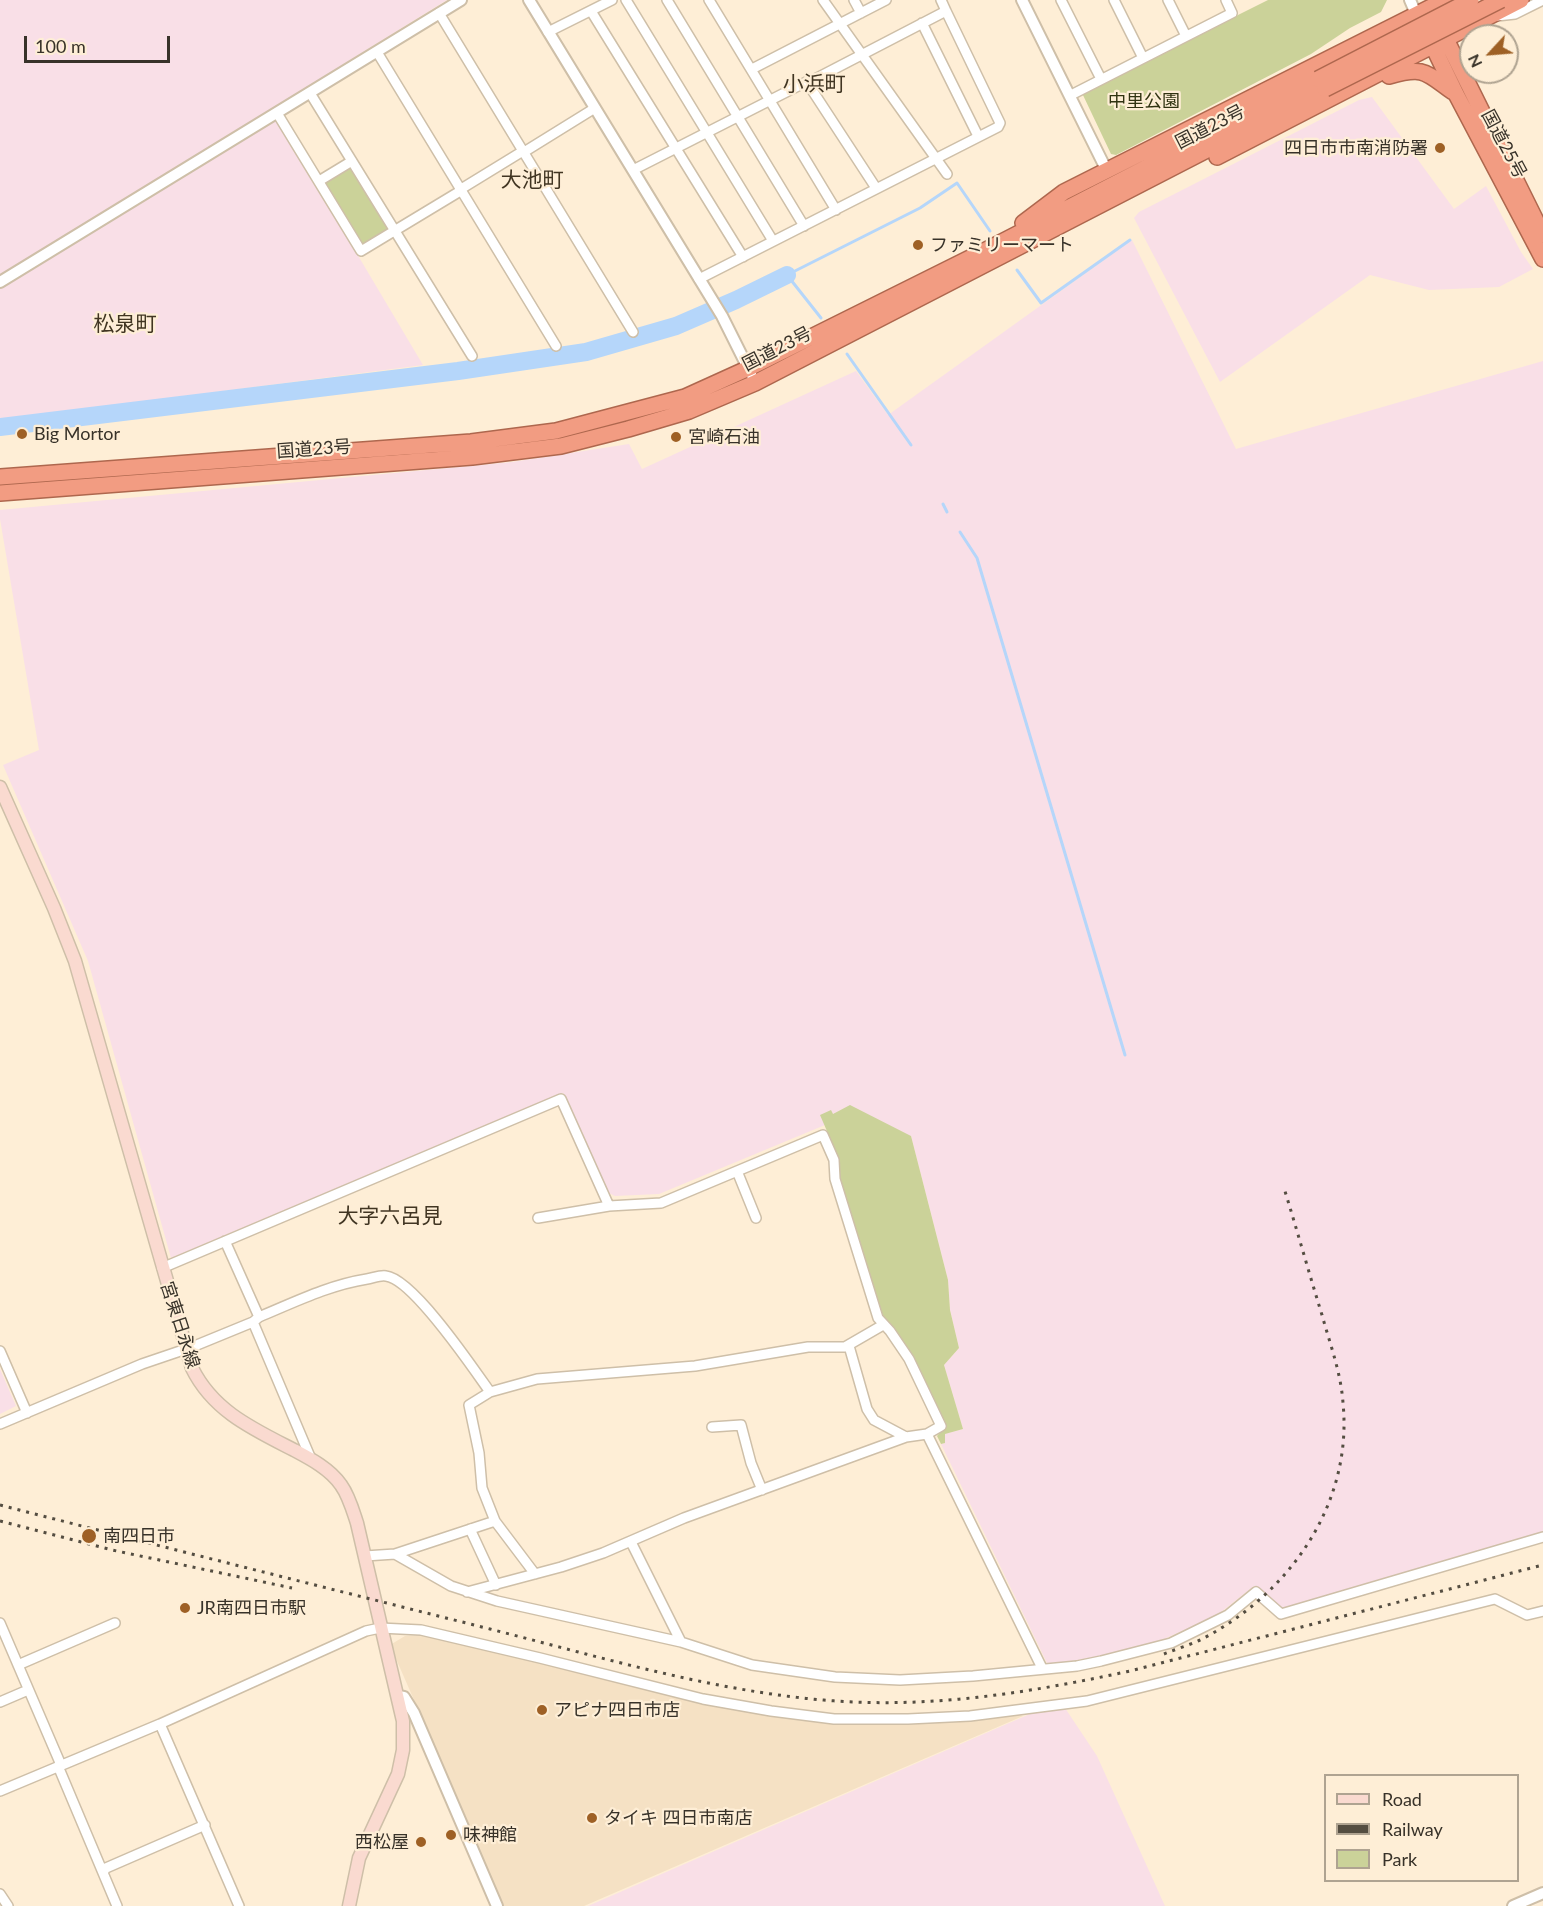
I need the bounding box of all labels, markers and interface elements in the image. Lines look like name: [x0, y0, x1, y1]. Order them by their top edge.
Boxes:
scale bar: [27, 24, 172, 62]
north arrow: [1459, 24, 1519, 84]
text: 100 m: [35, 35, 86, 57]
text: N: [1463, 52, 1485, 71]
district label: 小浜町: [783, 71, 845, 97]
park label: 中里公園: [1108, 90, 1180, 112]
street label: 国道23号: [1172, 100, 1248, 154]
street label: 国道25号: [1477, 106, 1531, 182]
place label: 四日市市南消防署: [1284, 137, 1428, 159]
marker: 四日市市南消防署: [1433, 141, 1447, 155]
district label: 大池町: [501, 167, 563, 193]
place label: ファミリーマート: [930, 234, 1074, 256]
marker: ファミリーマート: [911, 238, 925, 252]
district label: 松泉町: [94, 311, 156, 337]
street label: 国道23号: [739, 322, 815, 376]
place label: Big Mortor: [34, 423, 120, 445]
place label: 宮崎石油: [688, 426, 760, 448]
marker: Big Mortor: [15, 427, 29, 441]
marker: 宮崎石油: [669, 430, 683, 444]
street label: 国道23号: [276, 436, 352, 462]
district label: 大字六呂見: [338, 1203, 442, 1229]
street label: 宮東日永線: [156, 1279, 204, 1371]
place label: 南四日市: [103, 1525, 175, 1547]
marker: 南四日市: [80, 1527, 98, 1545]
place label: JR南四日市駅: [197, 1597, 306, 1619]
marker: JR南四日市駅: [178, 1601, 192, 1615]
place label: アピナ四日市店: [554, 1699, 680, 1721]
marker: アピナ四日市店: [535, 1703, 549, 1717]
legend: [1324, 1774, 1519, 1882]
text: Road: [1382, 1788, 1422, 1810]
place label: タイキ 四日市南店: [604, 1807, 753, 1829]
marker: タイキ 四日市南店: [585, 1811, 599, 1825]
text: Railway: [1382, 1818, 1443, 1840]
place label: 味神館: [463, 1824, 517, 1846]
marker: 味神館: [444, 1828, 458, 1842]
place label: 西松屋: [355, 1831, 409, 1853]
marker: 西松屋: [414, 1835, 428, 1849]
text: Park: [1382, 1848, 1417, 1870]

